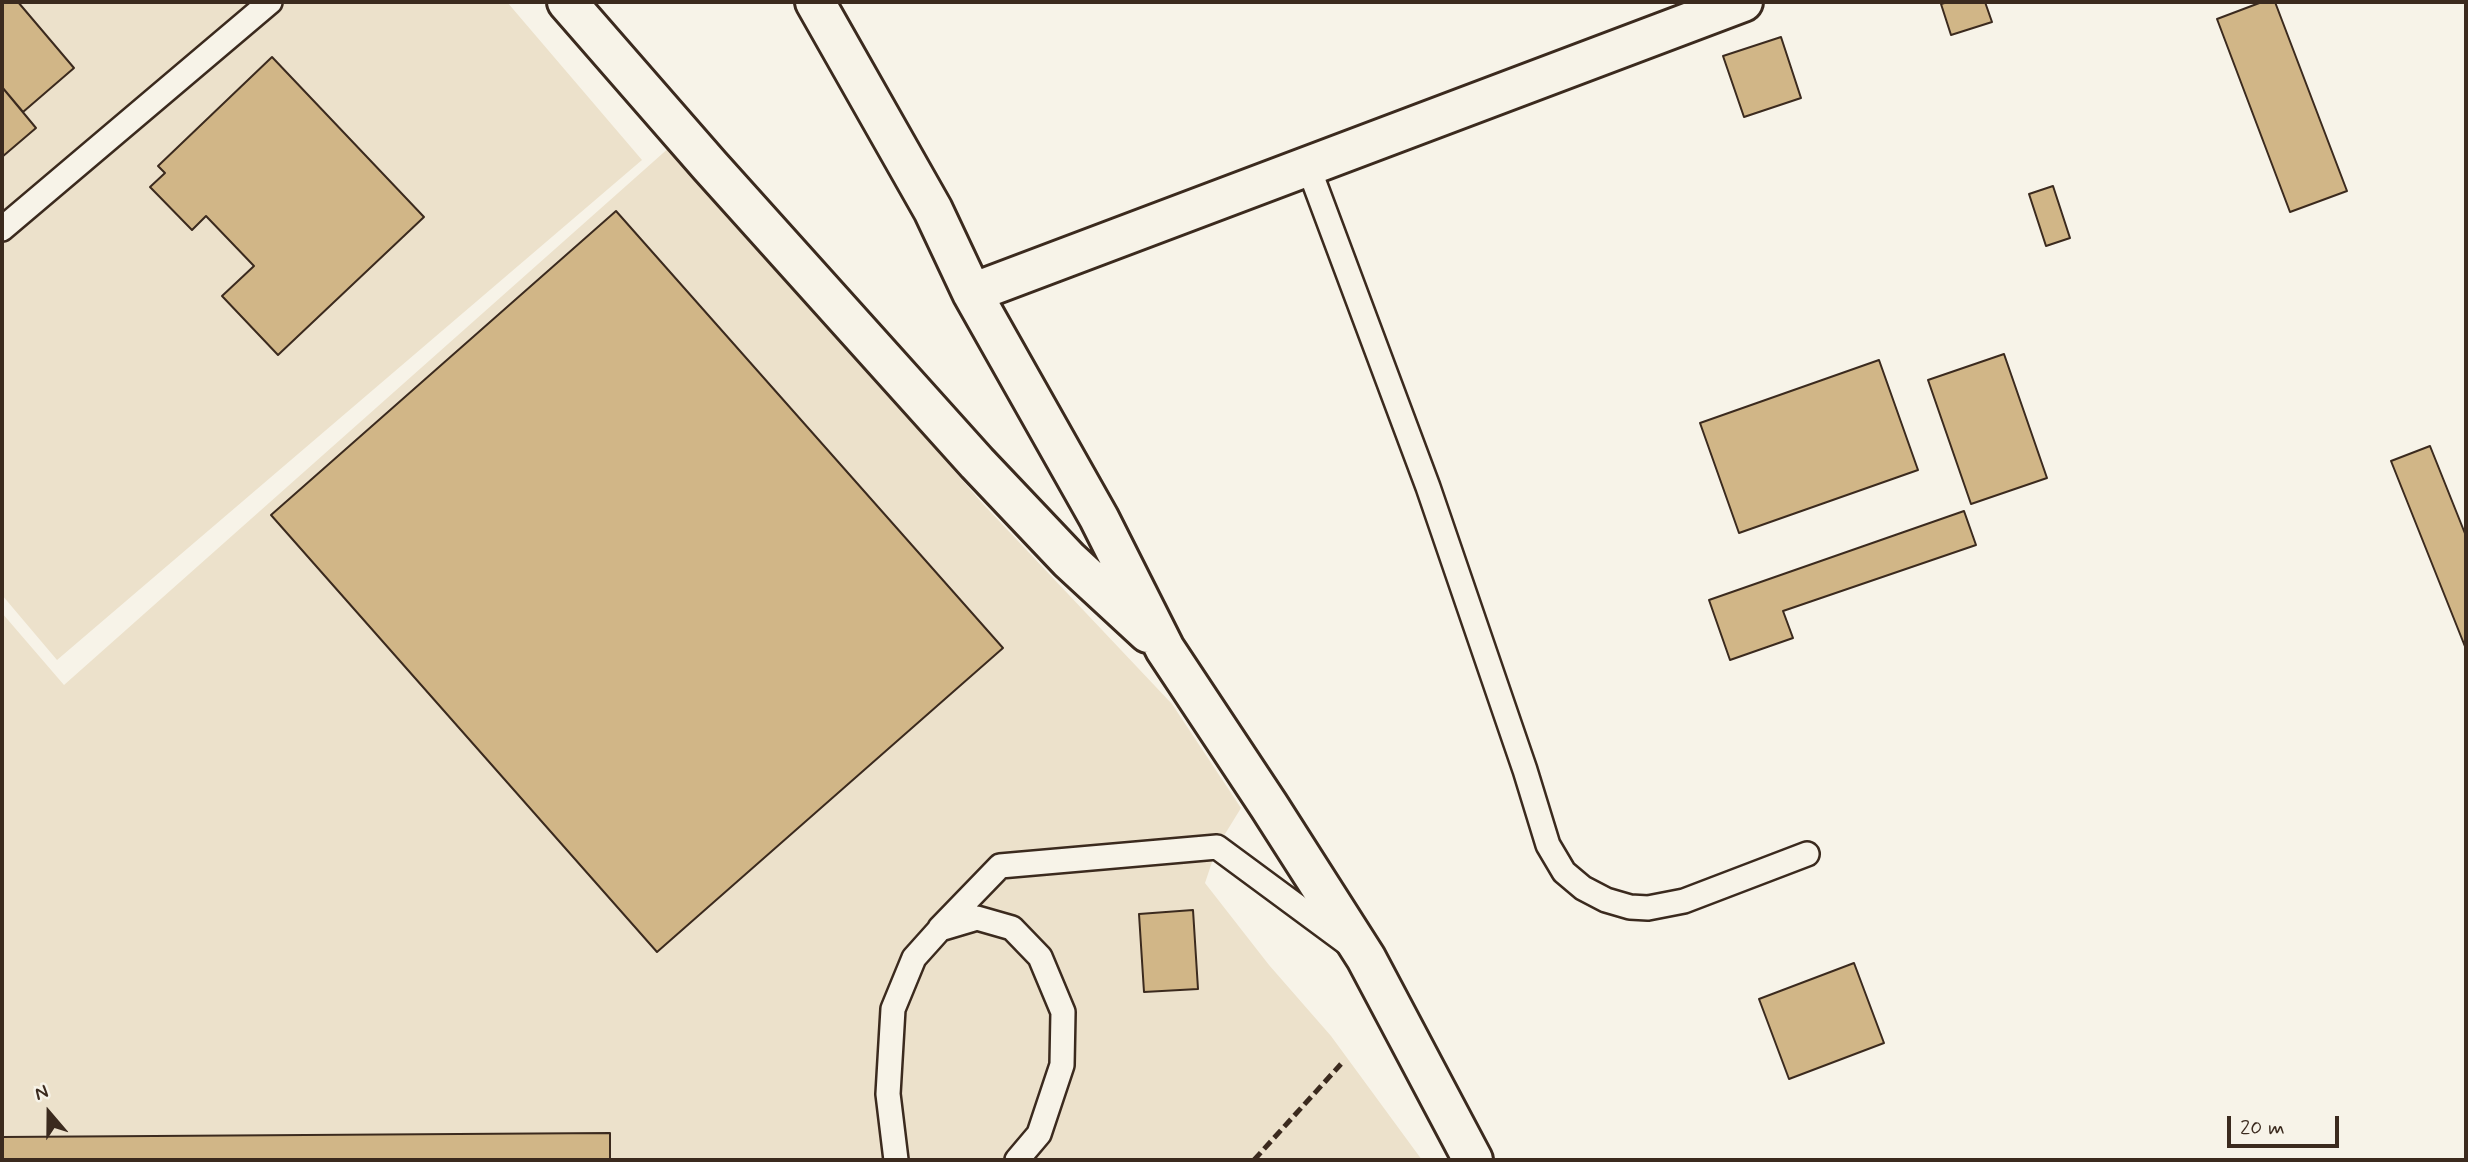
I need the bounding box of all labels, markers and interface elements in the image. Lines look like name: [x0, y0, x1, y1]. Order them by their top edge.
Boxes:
north arrow: [14, 1078, 84, 1148]
text: N: [31, 1079, 52, 1107]
scale bar: [2230, 1102, 2342, 1146]
text: 20 m: [2240, 1114, 2285, 1142]

